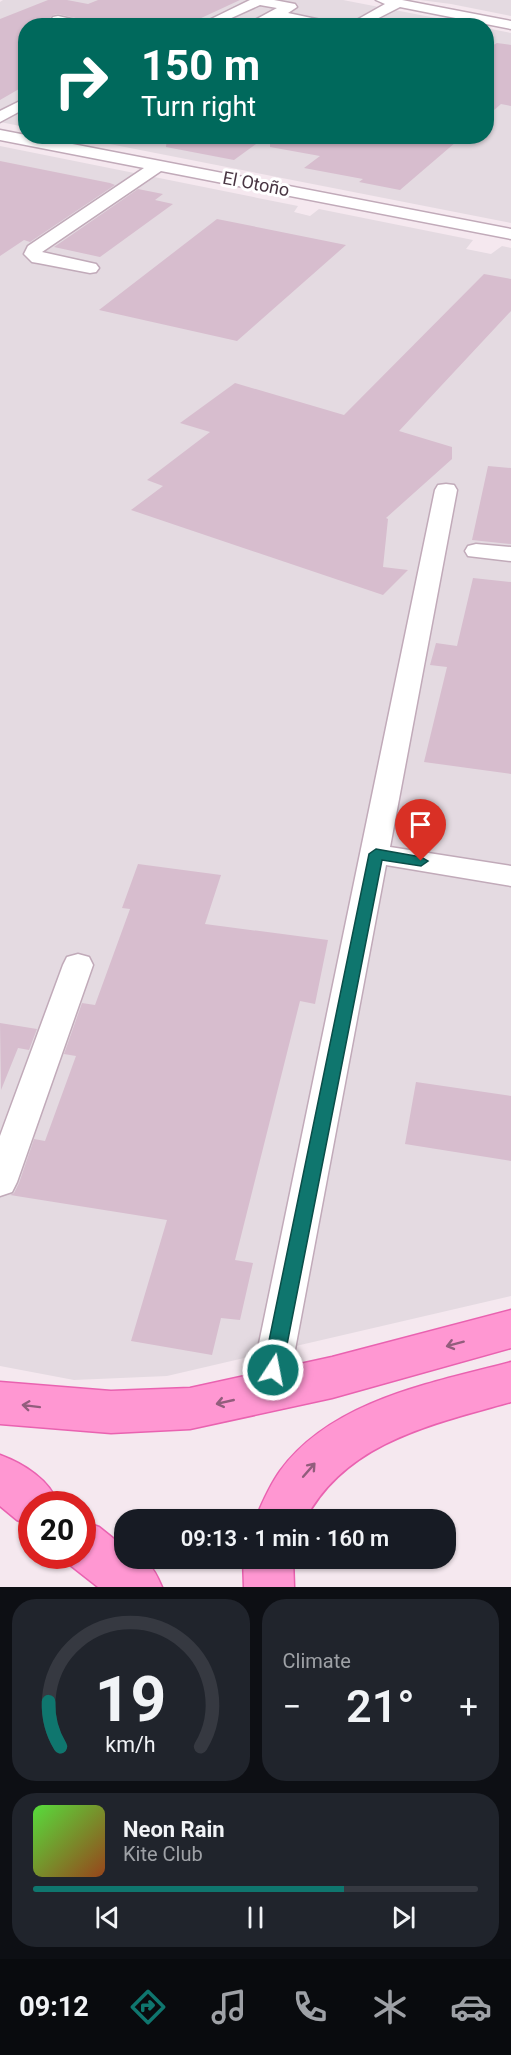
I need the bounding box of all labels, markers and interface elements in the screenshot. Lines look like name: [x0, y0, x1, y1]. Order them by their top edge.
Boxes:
text: 150 m: [141, 41, 260, 90]
icon: right: [42, 42, 120, 120]
text: Turn right: [141, 91, 256, 123]
street label: El Otoño: [221, 167, 291, 200]
pin: [395, 799, 446, 861]
icon: arrive: [404, 808, 437, 841]
position arrow: [241, 1338, 305, 1402]
one-way arrow: [445, 1339, 464, 1351]
one-way arrow: [216, 1397, 235, 1409]
one-way arrow: [21, 1400, 41, 1411]
one-way arrow: [302, 1463, 316, 1478]
speed limit sign: 20: [18, 1491, 96, 1569]
text: 09:13 · 1 min · 160 m: [181, 1526, 389, 1551]
text: Climate: [283, 1649, 351, 1673]
text: 19: [95, 1663, 167, 1736]
text: 21°: [346, 1680, 415, 1733]
text: −: [283, 1687, 301, 1726]
text: +: [459, 1687, 478, 1726]
text: km/h: [106, 1732, 156, 1757]
text: Neon Rain: [123, 1817, 225, 1842]
text: Kite Club: [123, 1842, 203, 1866]
icon: previous: [91, 1901, 124, 1934]
icon: pause: [239, 1901, 272, 1934]
icon: next: [387, 1901, 420, 1934]
icon: directions: [127, 1986, 169, 2028]
icon: music: [208, 1986, 250, 2028]
icon: phone: [289, 1986, 331, 2028]
icon: climate: [369, 1986, 411, 2028]
icon: car: [450, 1986, 492, 2028]
text: 09:12: [19, 1991, 89, 2023]

